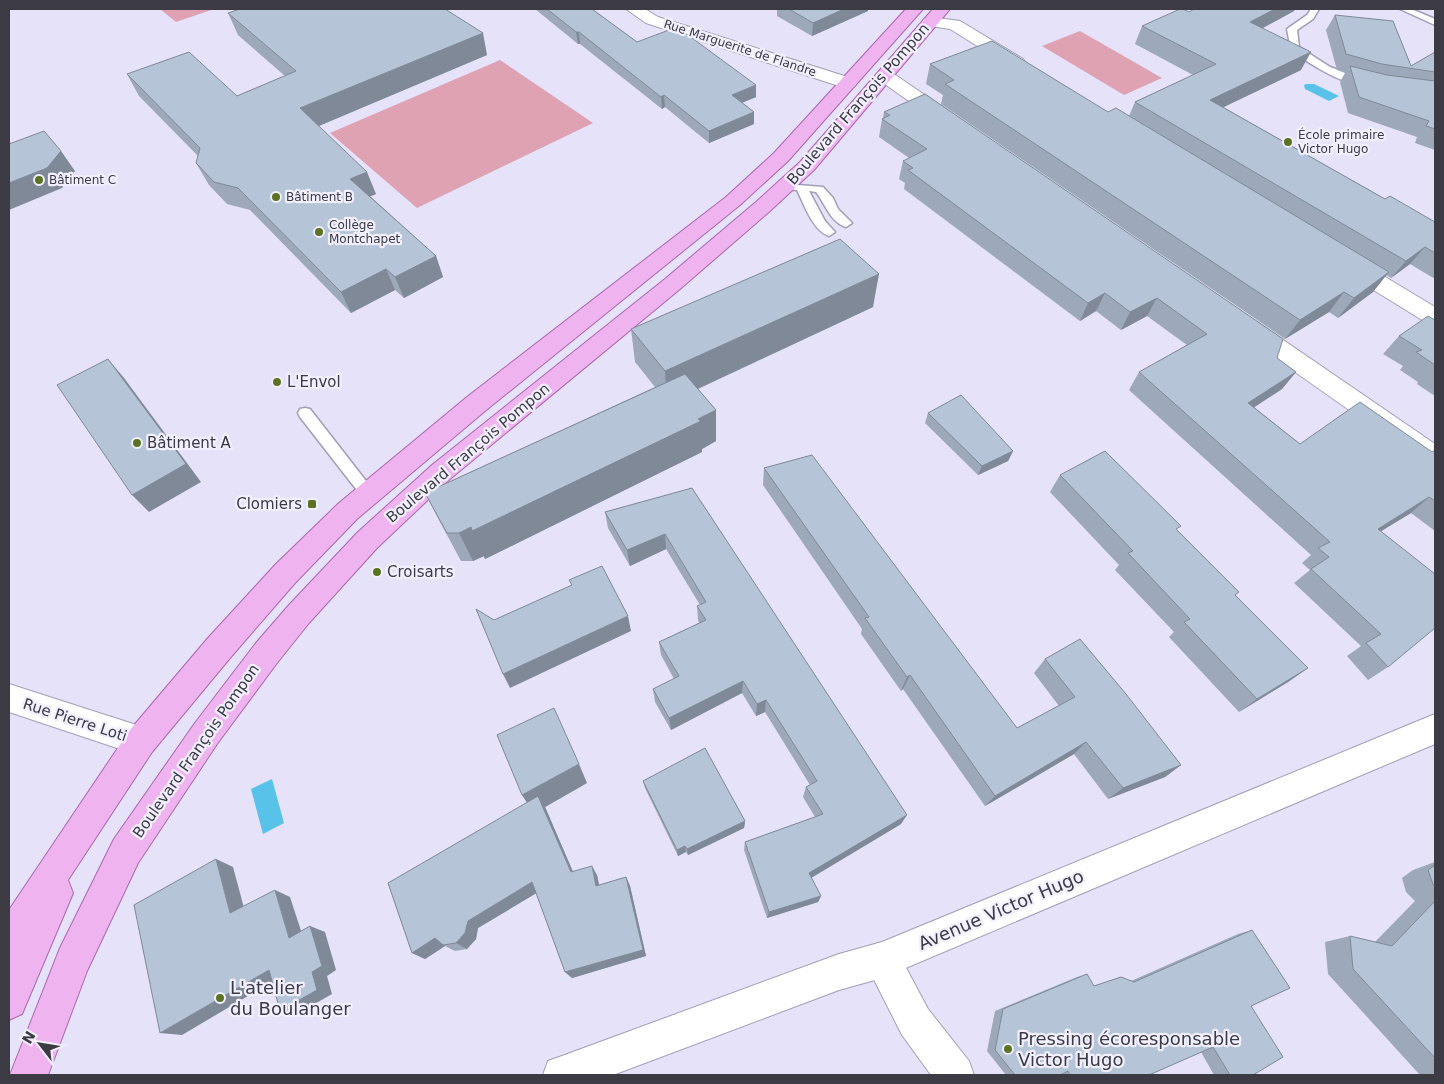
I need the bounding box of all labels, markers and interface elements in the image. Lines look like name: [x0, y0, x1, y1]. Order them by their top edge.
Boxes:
street label: Rue Marguerite de Flandre: [662, 17, 818, 79]
street label: Boulevard François Pompon: [783, 20, 933, 188]
place label: École primaire Victor Hugo: [1298, 127, 1384, 156]
marker: École primaire Victor Hugo: [1282, 136, 1294, 148]
place label: Bâtiment C: [49, 173, 116, 187]
marker: Bâtiment C: [33, 174, 45, 186]
place label: Bâtiment B: [286, 190, 353, 204]
marker: Bâtiment B: [270, 191, 282, 203]
place label: Collège Montchapet: [329, 218, 401, 246]
marker: Collège Montchapet: [313, 226, 325, 238]
place label: L'Envol: [287, 373, 341, 391]
marker: L'Envol: [271, 376, 283, 388]
street label: Boulevard François Pompon: [383, 379, 553, 527]
place label: Bâtiment A: [147, 434, 232, 452]
marker: Bâtiment A: [131, 437, 143, 449]
place label: Clomiers: [236, 495, 302, 513]
marker: Clomiers: [306, 498, 318, 510]
place label: Croisarts: [387, 563, 454, 581]
marker: Croisarts: [371, 566, 383, 578]
street label: Boulevard François Pompon: [129, 661, 263, 841]
street label: Rue Pierre Loti: [21, 695, 129, 745]
street label: Avenue Victor Hugo: [915, 865, 1087, 954]
place label: L'atelier du Boulanger: [230, 977, 351, 1019]
marker: L'atelier du Boulanger: [214, 992, 226, 1004]
north arrow: [15, 1019, 65, 1069]
text: N: [19, 1028, 39, 1046]
place label: Pressing écoresponsable Victor Hugo: [1018, 1028, 1240, 1070]
marker: Pressing écoresponsable Victor Hugo: [1002, 1043, 1014, 1055]

